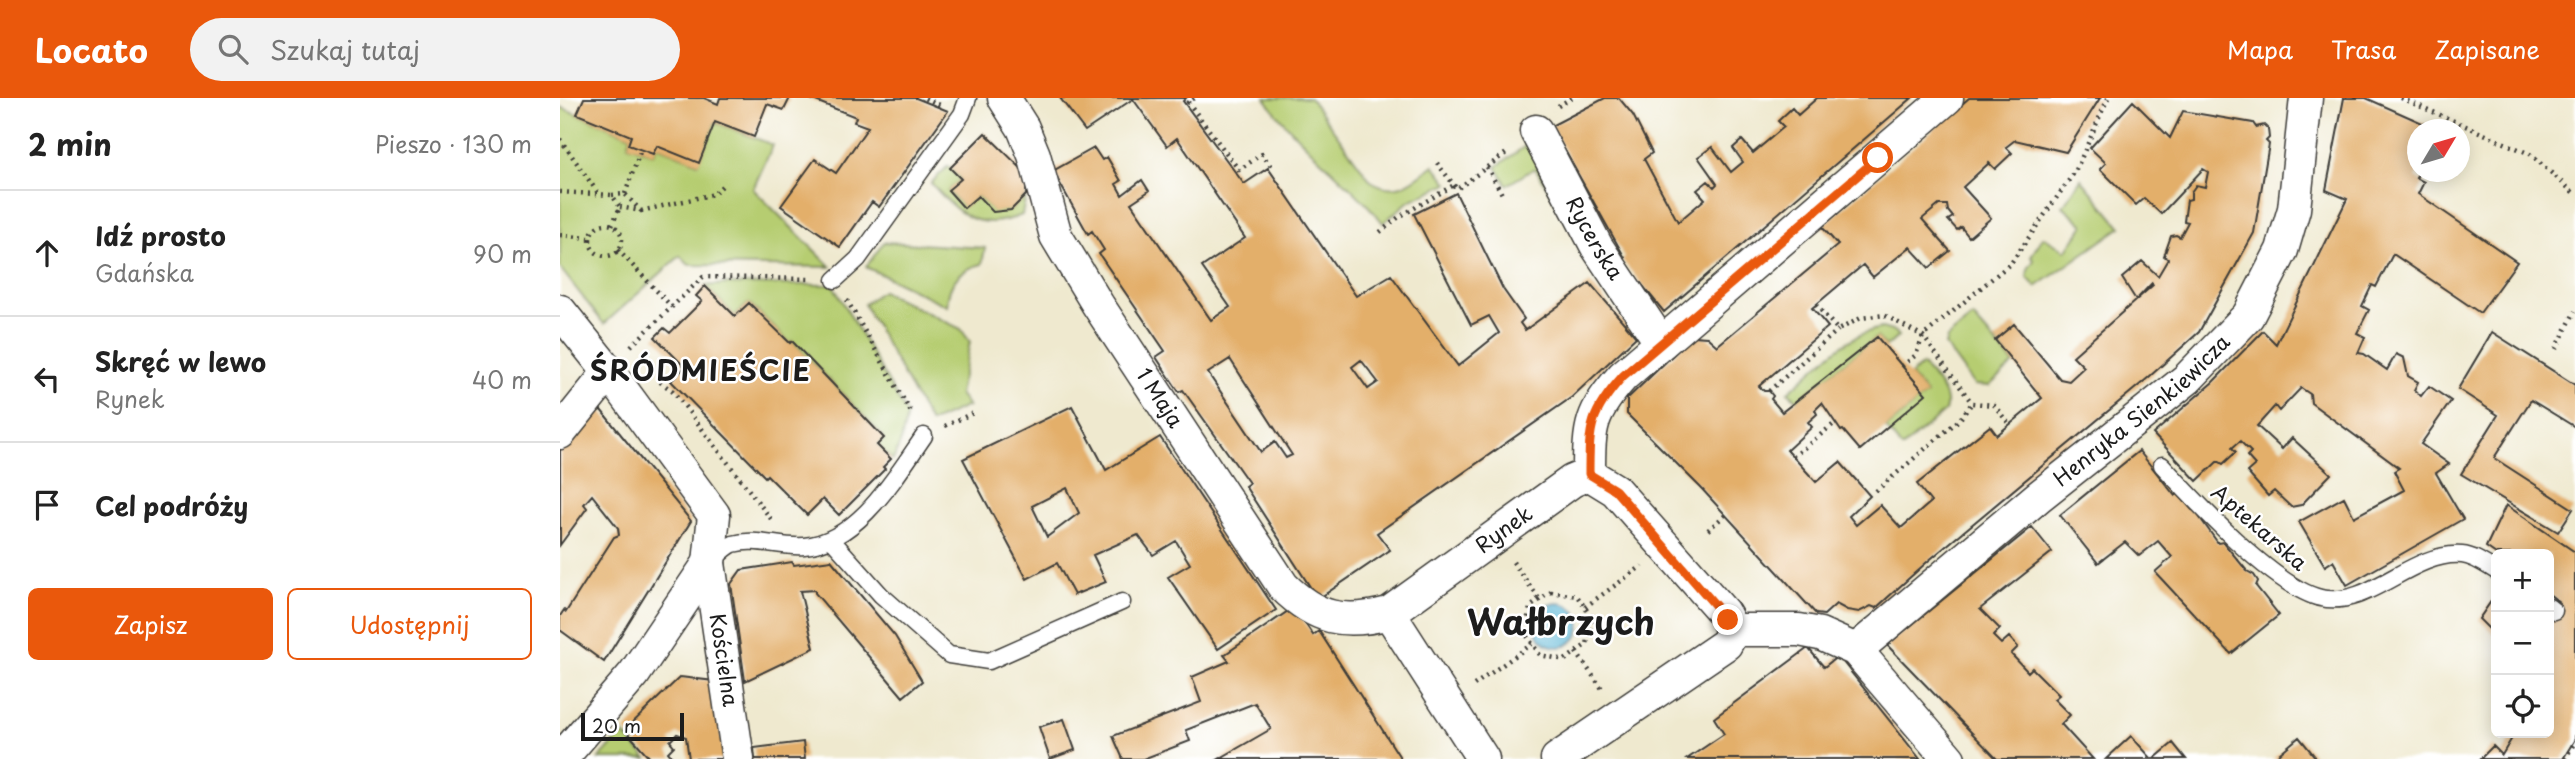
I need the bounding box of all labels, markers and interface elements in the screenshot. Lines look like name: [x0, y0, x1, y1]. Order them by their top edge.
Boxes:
search box: [190, 18, 680, 81]
text: Locato: [35, 24, 148, 74]
icon: search: [214, 30, 252, 68]
text: Szukaj tutaj: [270, 30, 420, 69]
text: Mapa: [2227, 31, 2293, 67]
text: Trasa: [2331, 31, 2396, 67]
text: Zapisane: [2434, 31, 2540, 67]
north arrow: [2407, 119, 2470, 182]
text: 2 min: [28, 121, 112, 166]
text: Pieszo · 130 m: [375, 126, 532, 161]
route start: [1862, 142, 1893, 173]
street label: Rycerska: [1559, 190, 1632, 286]
text: Idź prosto: [95, 216, 226, 255]
icon: ahead: [28, 234, 66, 272]
text: 90 m: [473, 236, 532, 271]
text: Gdańska: [95, 255, 194, 290]
street label: Henryka Sienkiewicza: [2046, 326, 2236, 493]
text: Skręć w lewo: [95, 342, 266, 381]
district label: ŚRÓDMIEŚCIE: [590, 348, 812, 391]
icon: left: [28, 360, 66, 398]
street label: 1 Maja: [1130, 361, 1193, 434]
text: 40 m: [472, 362, 532, 397]
text: Rynek: [95, 381, 165, 416]
street label: Aptekarska: [2205, 476, 2315, 577]
icon: arrive: [28, 486, 66, 524]
text: Cel podróży: [95, 486, 248, 525]
street label: Rynek: [1468, 497, 1538, 560]
map controls: [2491, 549, 2554, 738]
button: +: [2491, 549, 2554, 612]
button: Zapisz: [28, 588, 273, 660]
button: Udostępnij: [287, 588, 532, 660]
district label: Wałbrzych: [1467, 594, 1655, 647]
route end: [1712, 604, 1743, 635]
street label: Kościelna: [703, 611, 748, 708]
button: −: [2491, 612, 2554, 675]
button: locate: [2491, 675, 2554, 738]
scale bar: [581, 710, 684, 742]
text: 20 m: [592, 711, 641, 739]

